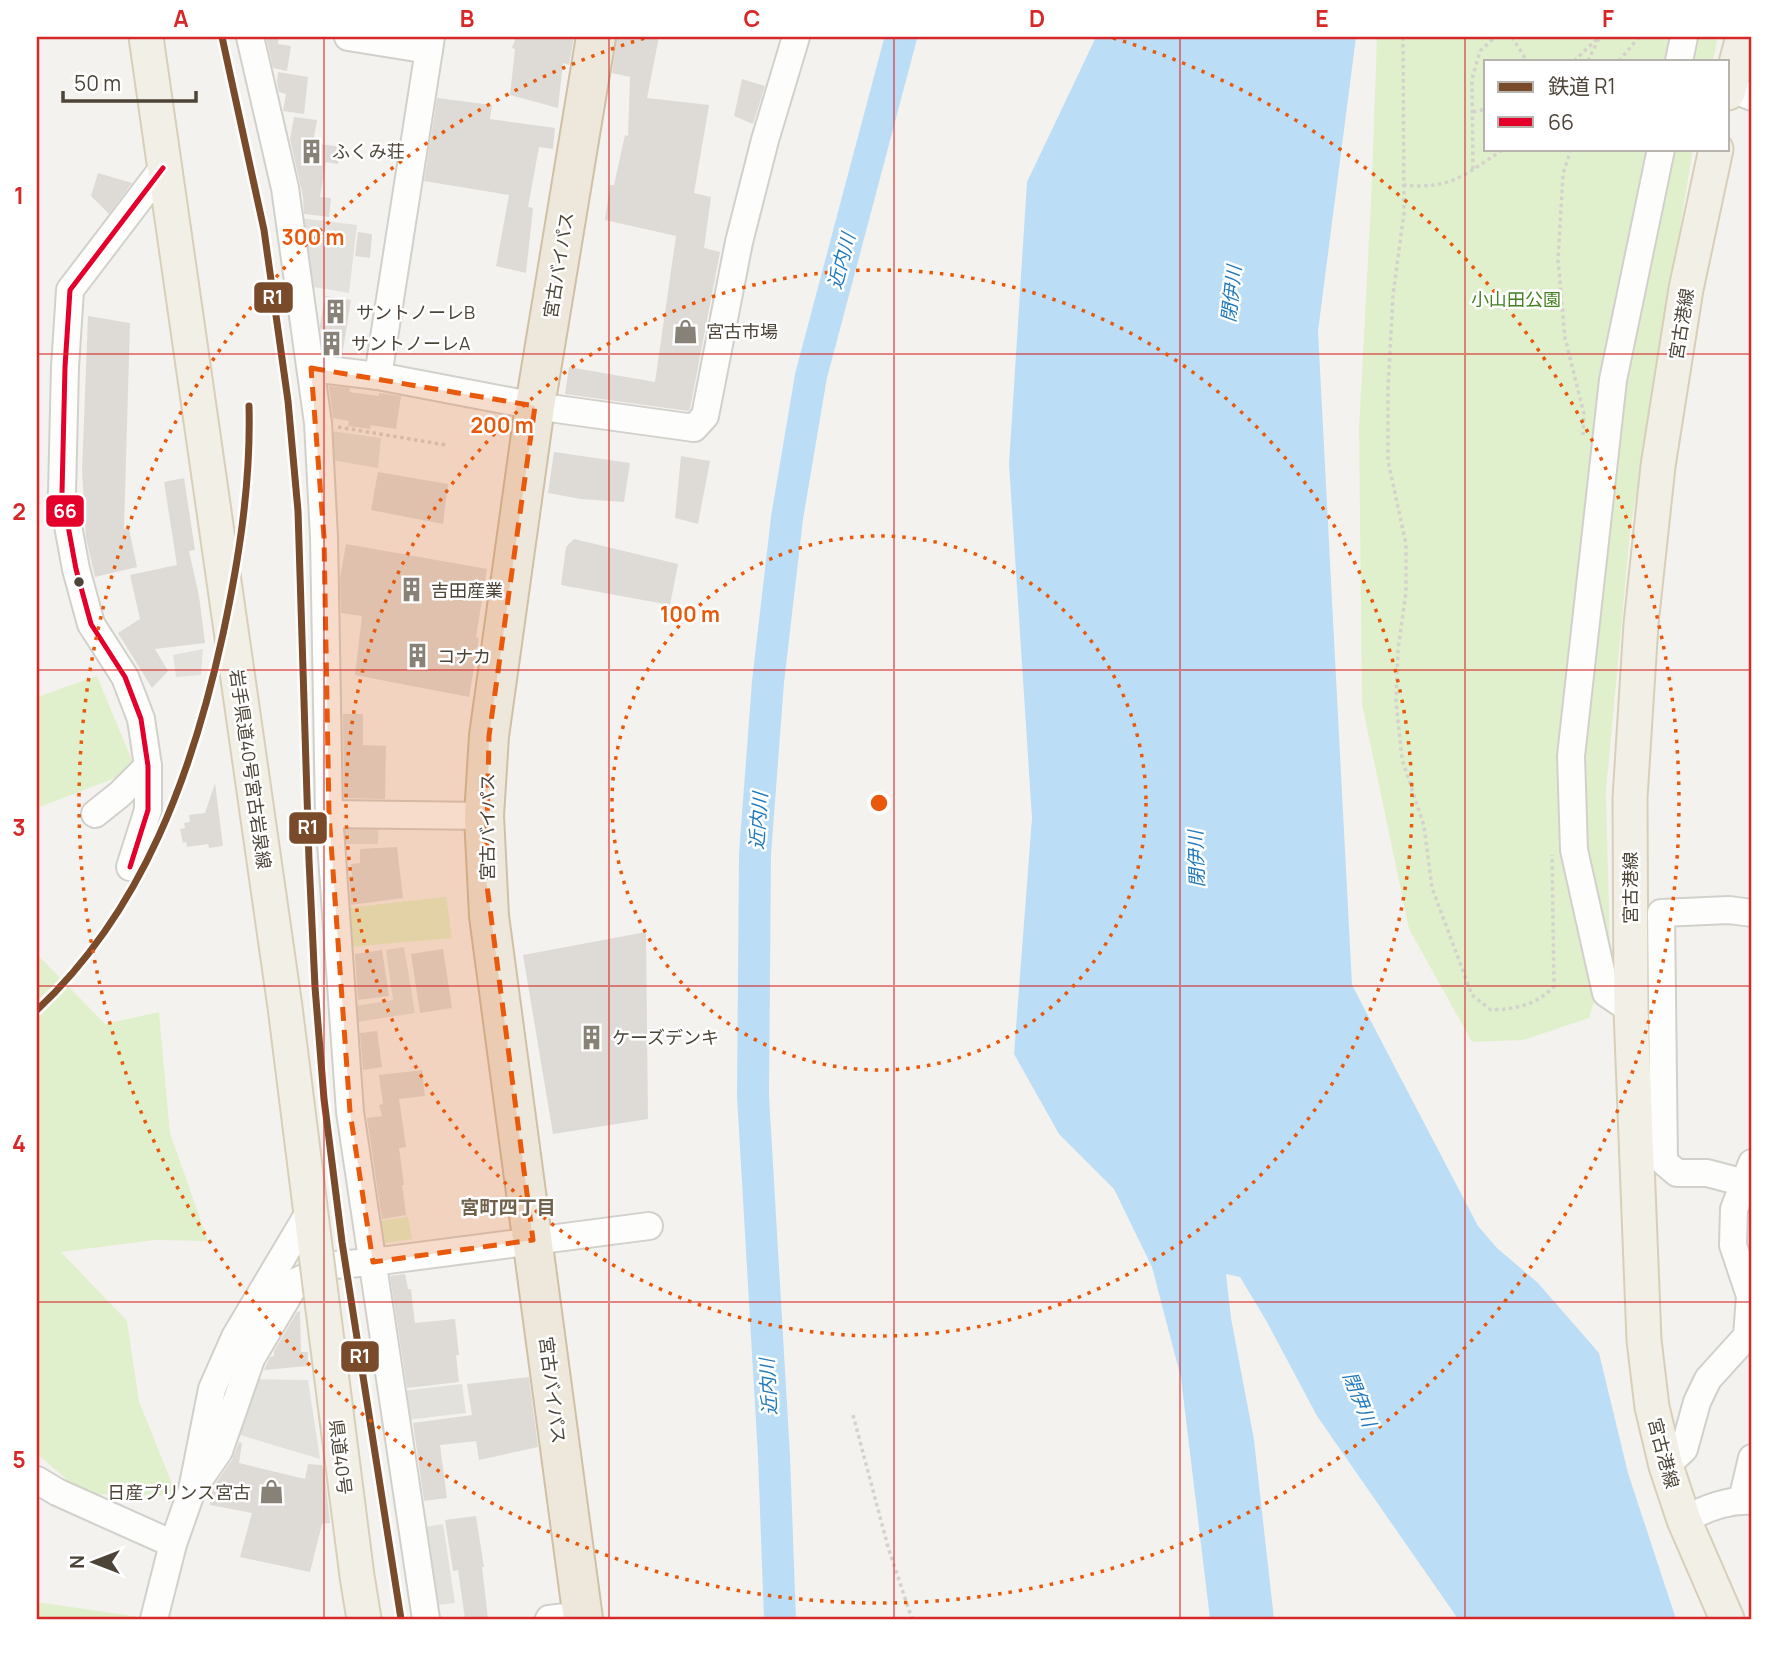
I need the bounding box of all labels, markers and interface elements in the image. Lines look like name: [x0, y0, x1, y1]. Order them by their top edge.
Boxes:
text: A: [173, 2, 189, 34]
text: B: [460, 2, 474, 34]
text: C: [744, 2, 761, 34]
text: D: [1029, 2, 1045, 34]
text: E: [1315, 2, 1329, 34]
text: F: [1602, 2, 1614, 34]
scale bar: [63, 60, 196, 104]
legend: [1484, 60, 1730, 150]
text: 50 m: [74, 69, 121, 97]
text: 鉄道 R1: [1548, 72, 1616, 100]
text: 66: [1548, 108, 1574, 136]
building icon: ふくみ荘: [298, 137, 326, 165]
place label: ふくみ荘: [332, 139, 405, 163]
text: 1: [14, 179, 24, 211]
street label: 宮古バイパス: [538, 210, 578, 320]
text: 300 m: [282, 223, 344, 251]
water label: 近内川: [821, 228, 861, 292]
water label: 閉伊川: [1215, 262, 1247, 324]
line badge: R1: [253, 281, 294, 314]
text: R1: [263, 284, 283, 310]
park label: 小山田公園: [1471, 287, 1561, 311]
street label: 宮古港線: [1664, 287, 1698, 361]
building icon: サントノーレB: [322, 298, 350, 326]
place label: サントノーレB: [356, 300, 475, 324]
shop icon: 宮古市場: [672, 317, 700, 345]
place label: 宮古市場: [706, 319, 778, 343]
building icon: サントノーレA: [317, 329, 345, 357]
place label: サントノーレA: [351, 331, 471, 355]
text: 200 m: [470, 411, 534, 439]
line badge: 66: [45, 494, 85, 528]
text: 2: [12, 495, 26, 527]
text: 66: [53, 498, 77, 524]
unlabelled marker: [72, 575, 86, 589]
building icon: 吉田産業: [397, 576, 425, 604]
place label: 吉田産業: [431, 578, 503, 602]
text: 100 m: [660, 600, 720, 628]
building icon: コナカ: [403, 642, 431, 670]
place label: コナカ: [437, 644, 491, 668]
street label: 岩手県道40号宮古岩泉線: [225, 668, 277, 870]
street label: 宮古バイパス: [475, 773, 499, 881]
water label: 近内川: [743, 790, 773, 850]
centre of rings: [867, 791, 891, 815]
text: 3: [12, 811, 26, 843]
line badge: R1: [288, 811, 328, 845]
text: R1: [298, 814, 318, 840]
water label: 閉伊川: [1182, 828, 1210, 888]
street label: 宮古港線: [1618, 852, 1642, 924]
building icon: ケーズデンキ: [578, 1023, 606, 1051]
place label: ケーズデンキ: [612, 1025, 719, 1049]
text: 4: [12, 1127, 26, 1159]
district label: 宮町四丁目: [460, 1194, 556, 1220]
street label: 宮古バイパス: [535, 1335, 571, 1445]
line badge: R1: [340, 1340, 380, 1373]
text: R1: [350, 1343, 370, 1369]
water label: 近内川: [753, 1356, 782, 1416]
water label: 閉伊川: [1337, 1368, 1383, 1432]
street label: 宮古港線: [1643, 1415, 1685, 1491]
street label: 県道40号: [324, 1418, 358, 1496]
text: 5: [12, 1443, 26, 1475]
shop icon: 日産プリンス宮古: [257, 1478, 285, 1506]
place label: 日産プリンス宮古: [107, 1480, 251, 1504]
north arrow: [60, 1526, 130, 1596]
text: N: [64, 1555, 90, 1569]

